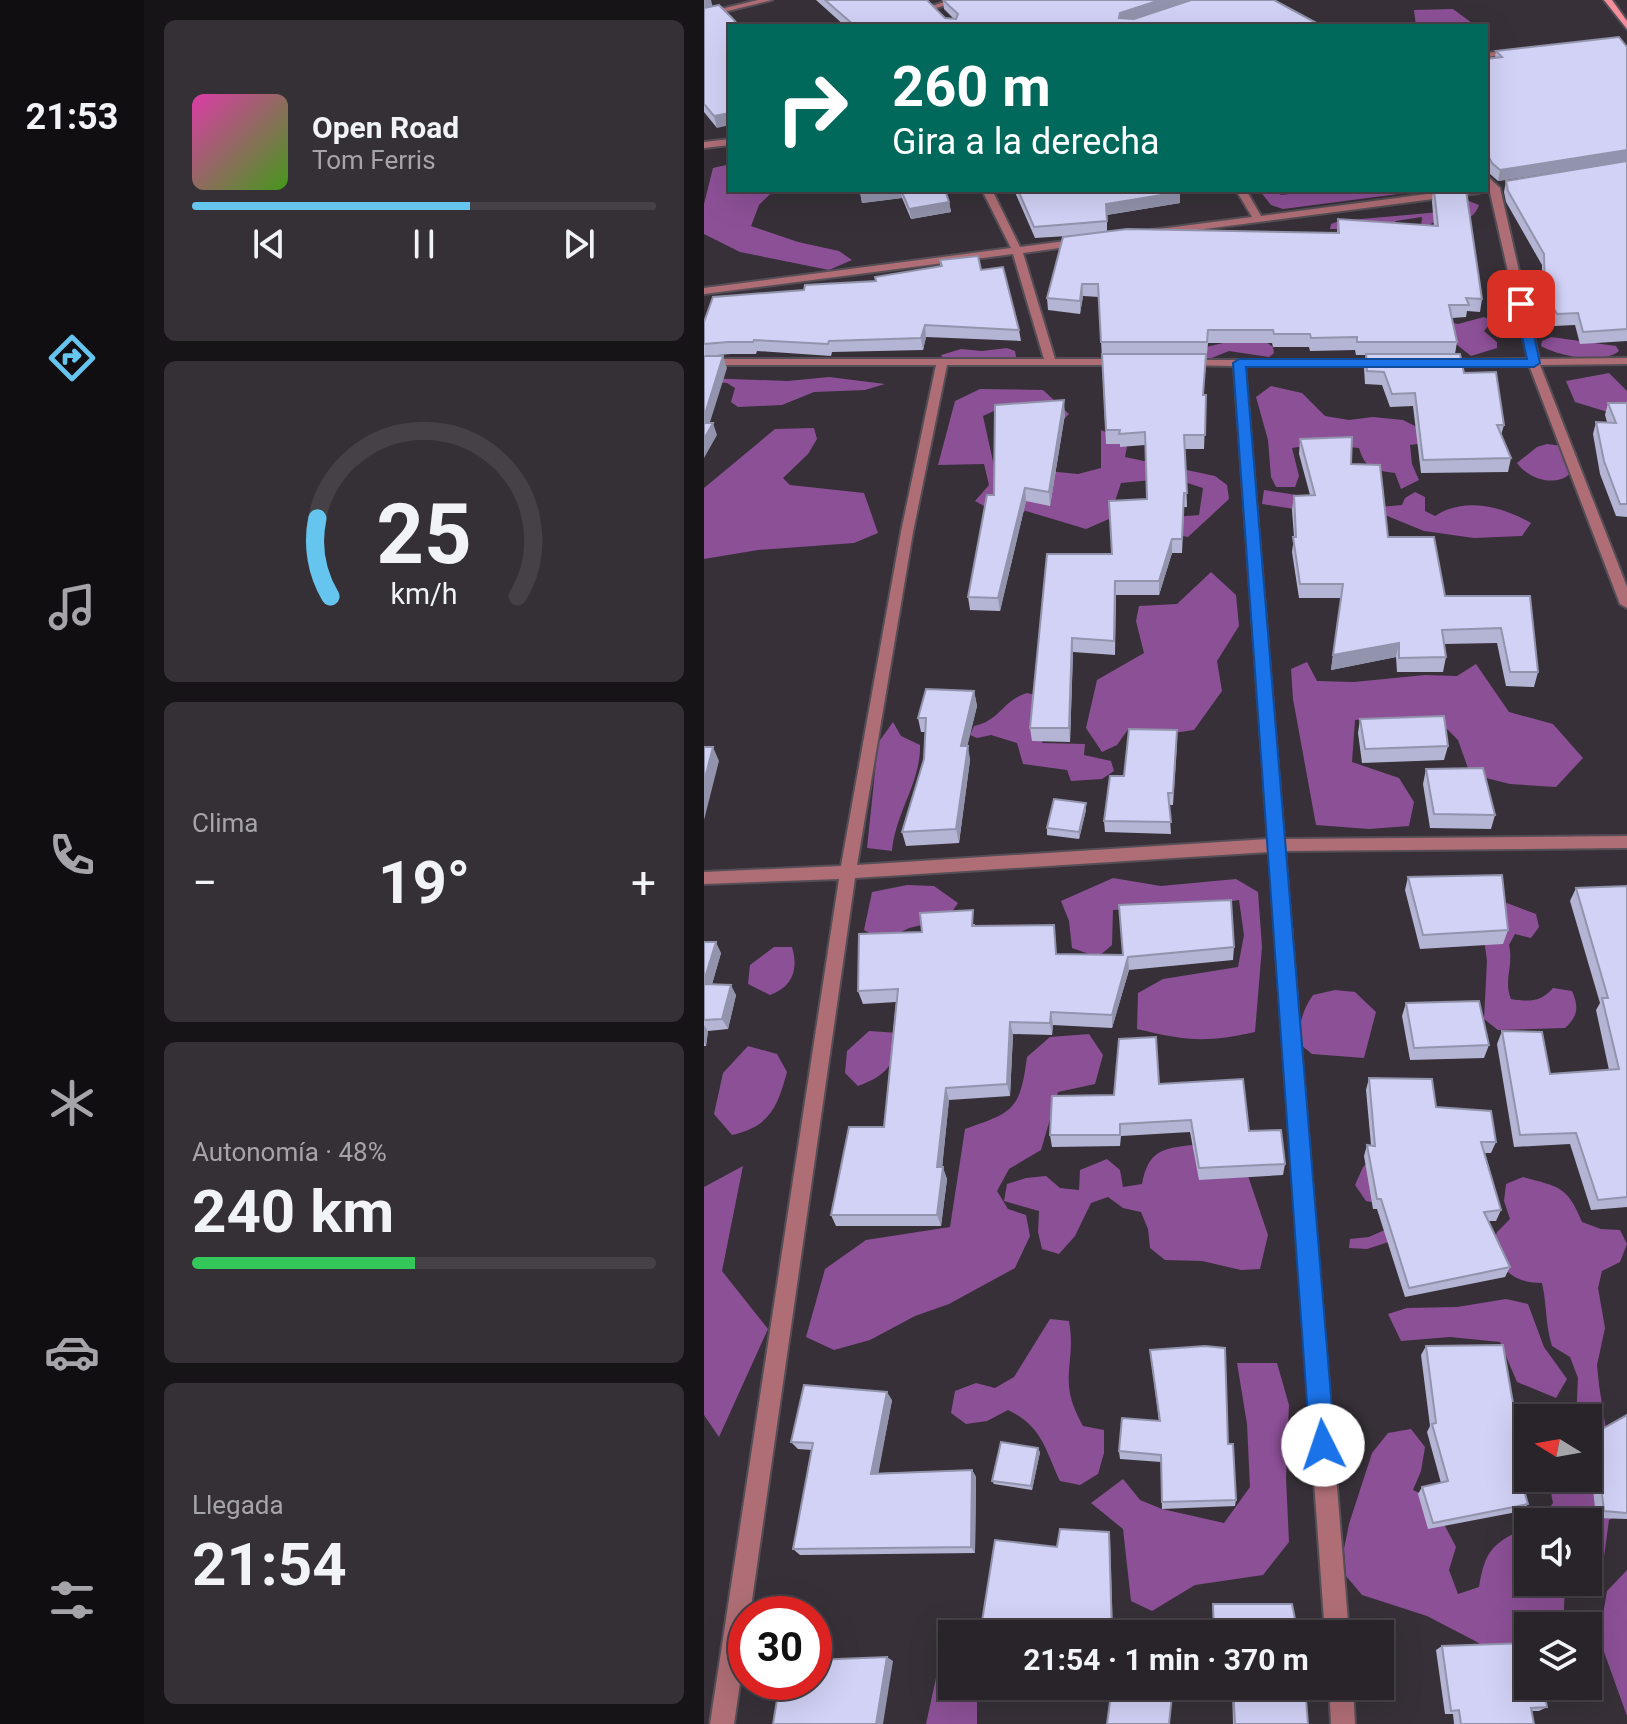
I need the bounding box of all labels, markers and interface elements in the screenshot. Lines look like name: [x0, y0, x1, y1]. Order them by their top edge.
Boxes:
text: 260 m: [892, 54, 1051, 120]
icon: right: [760, 56, 864, 160]
text: 21:53: [26, 96, 118, 138]
text: Open Road: [312, 110, 459, 145]
text: Gira a la derecha: [892, 121, 1160, 163]
text: Tom Ferris: [312, 145, 436, 175]
icon: previous: [247, 222, 291, 266]
icon: pause: [402, 222, 446, 266]
icon: next: [557, 222, 601, 266]
pin: [1487, 270, 1555, 338]
icon: arrive: [1499, 282, 1543, 326]
icon: directions: [44, 330, 100, 386]
text: 25: [376, 486, 472, 583]
text: km/h: [390, 577, 458, 611]
icon: music: [44, 579, 100, 635]
text: Clima: [192, 808, 259, 838]
icon: phone: [44, 827, 100, 883]
text: 19°: [378, 847, 470, 918]
text: −: [192, 857, 217, 909]
text: +: [631, 857, 656, 909]
icon: climate: [44, 1075, 100, 1131]
text: Autonomía · 48%: [192, 1137, 387, 1167]
text: 240 km: [192, 1176, 394, 1247]
icon: car: [44, 1324, 100, 1380]
position arrow: [1281, 1403, 1365, 1487]
north arrow: [1514, 1404, 1602, 1492]
map controls: [1514, 1404, 1602, 1700]
text: Llegada: [192, 1490, 284, 1520]
button: sound: [1514, 1508, 1602, 1596]
text: 21:54: [192, 1529, 347, 1600]
icon: filters: [44, 1572, 100, 1628]
speed limit sign: 30: [728, 1596, 832, 1700]
button: layers: [1514, 1612, 1602, 1700]
text: 21:54 · 1 min · 370 m: [1023, 1642, 1309, 1677]

